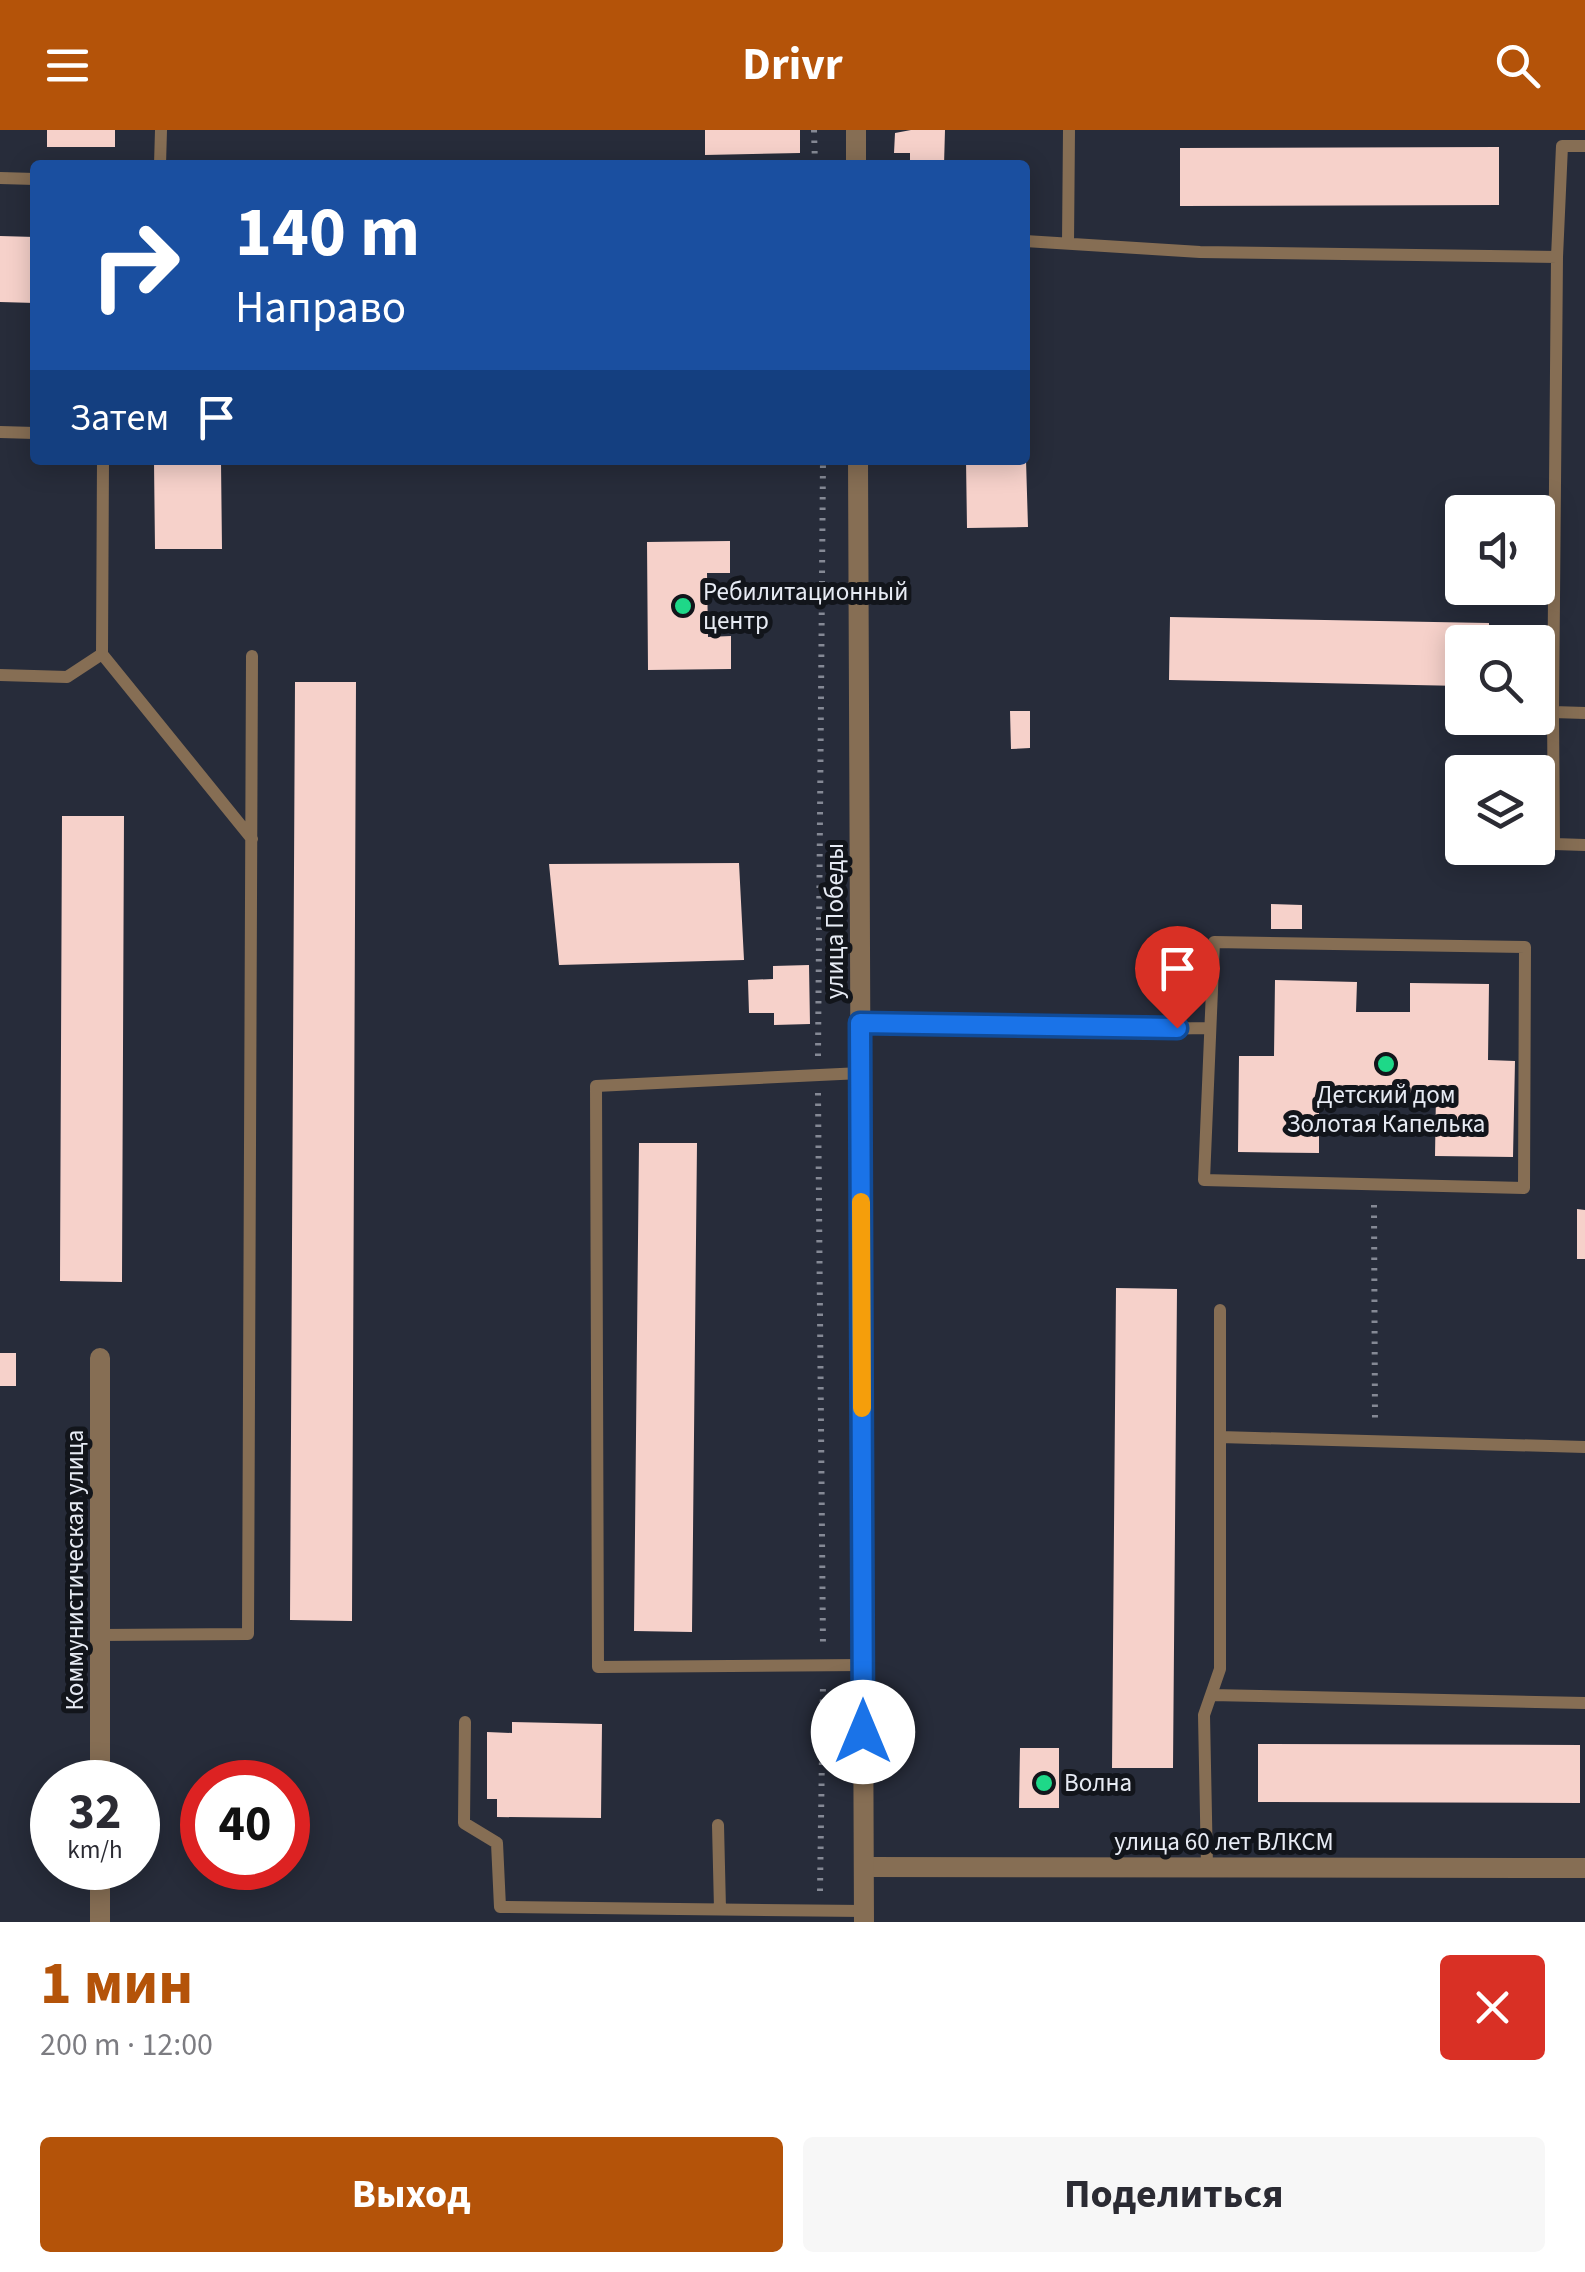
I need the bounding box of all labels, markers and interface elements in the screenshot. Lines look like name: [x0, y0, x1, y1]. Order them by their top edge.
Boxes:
text: Drivr: [742, 33, 843, 97]
icon: menu: [40, 38, 95, 93]
icon: search: [1490, 38, 1545, 93]
text: 140 m: [235, 183, 420, 283]
icon: right: [70, 200, 200, 330]
text: Направо: [235, 276, 406, 340]
icon: arrive: [189, 390, 244, 445]
text: Затем: [70, 391, 169, 445]
map controls: [1445, 495, 1555, 865]
button: sound: [1445, 495, 1555, 605]
place label: Ребилитационный центр: [703, 574, 908, 639]
marker: Ребилитационный центр: [672, 595, 694, 617]
button: search: [1445, 625, 1555, 735]
button: layers: [1445, 755, 1555, 865]
street label: улица Победы: [817, 843, 853, 999]
pin: [1135, 926, 1220, 1029]
icon: arrive: [1150, 941, 1205, 996]
marker: Детский дом Золотая Капелька: [1375, 1053, 1397, 1075]
place label: Детский дом Золотая Капелька: [1287, 1077, 1485, 1142]
street label: Коммунистическая улица: [57, 1430, 93, 1710]
position arrow: [811, 1680, 915, 1784]
speed limit sign: 40: [180, 1760, 310, 1890]
place label: Волна: [1064, 1765, 1132, 1801]
marker: Волна: [1033, 1772, 1055, 1794]
text: 32: [69, 1777, 121, 1848]
street label: улица 60 лет ВЛКСМ: [1114, 1824, 1334, 1860]
text: km/h: [67, 1832, 123, 1868]
text: 1 мин: [40, 1942, 193, 2027]
button: close: [1440, 1955, 1545, 2060]
text: 200 m · 12:00: [40, 2022, 213, 2068]
button: Выход: [40, 2137, 783, 2252]
button: Поделиться: [803, 2137, 1545, 2252]

